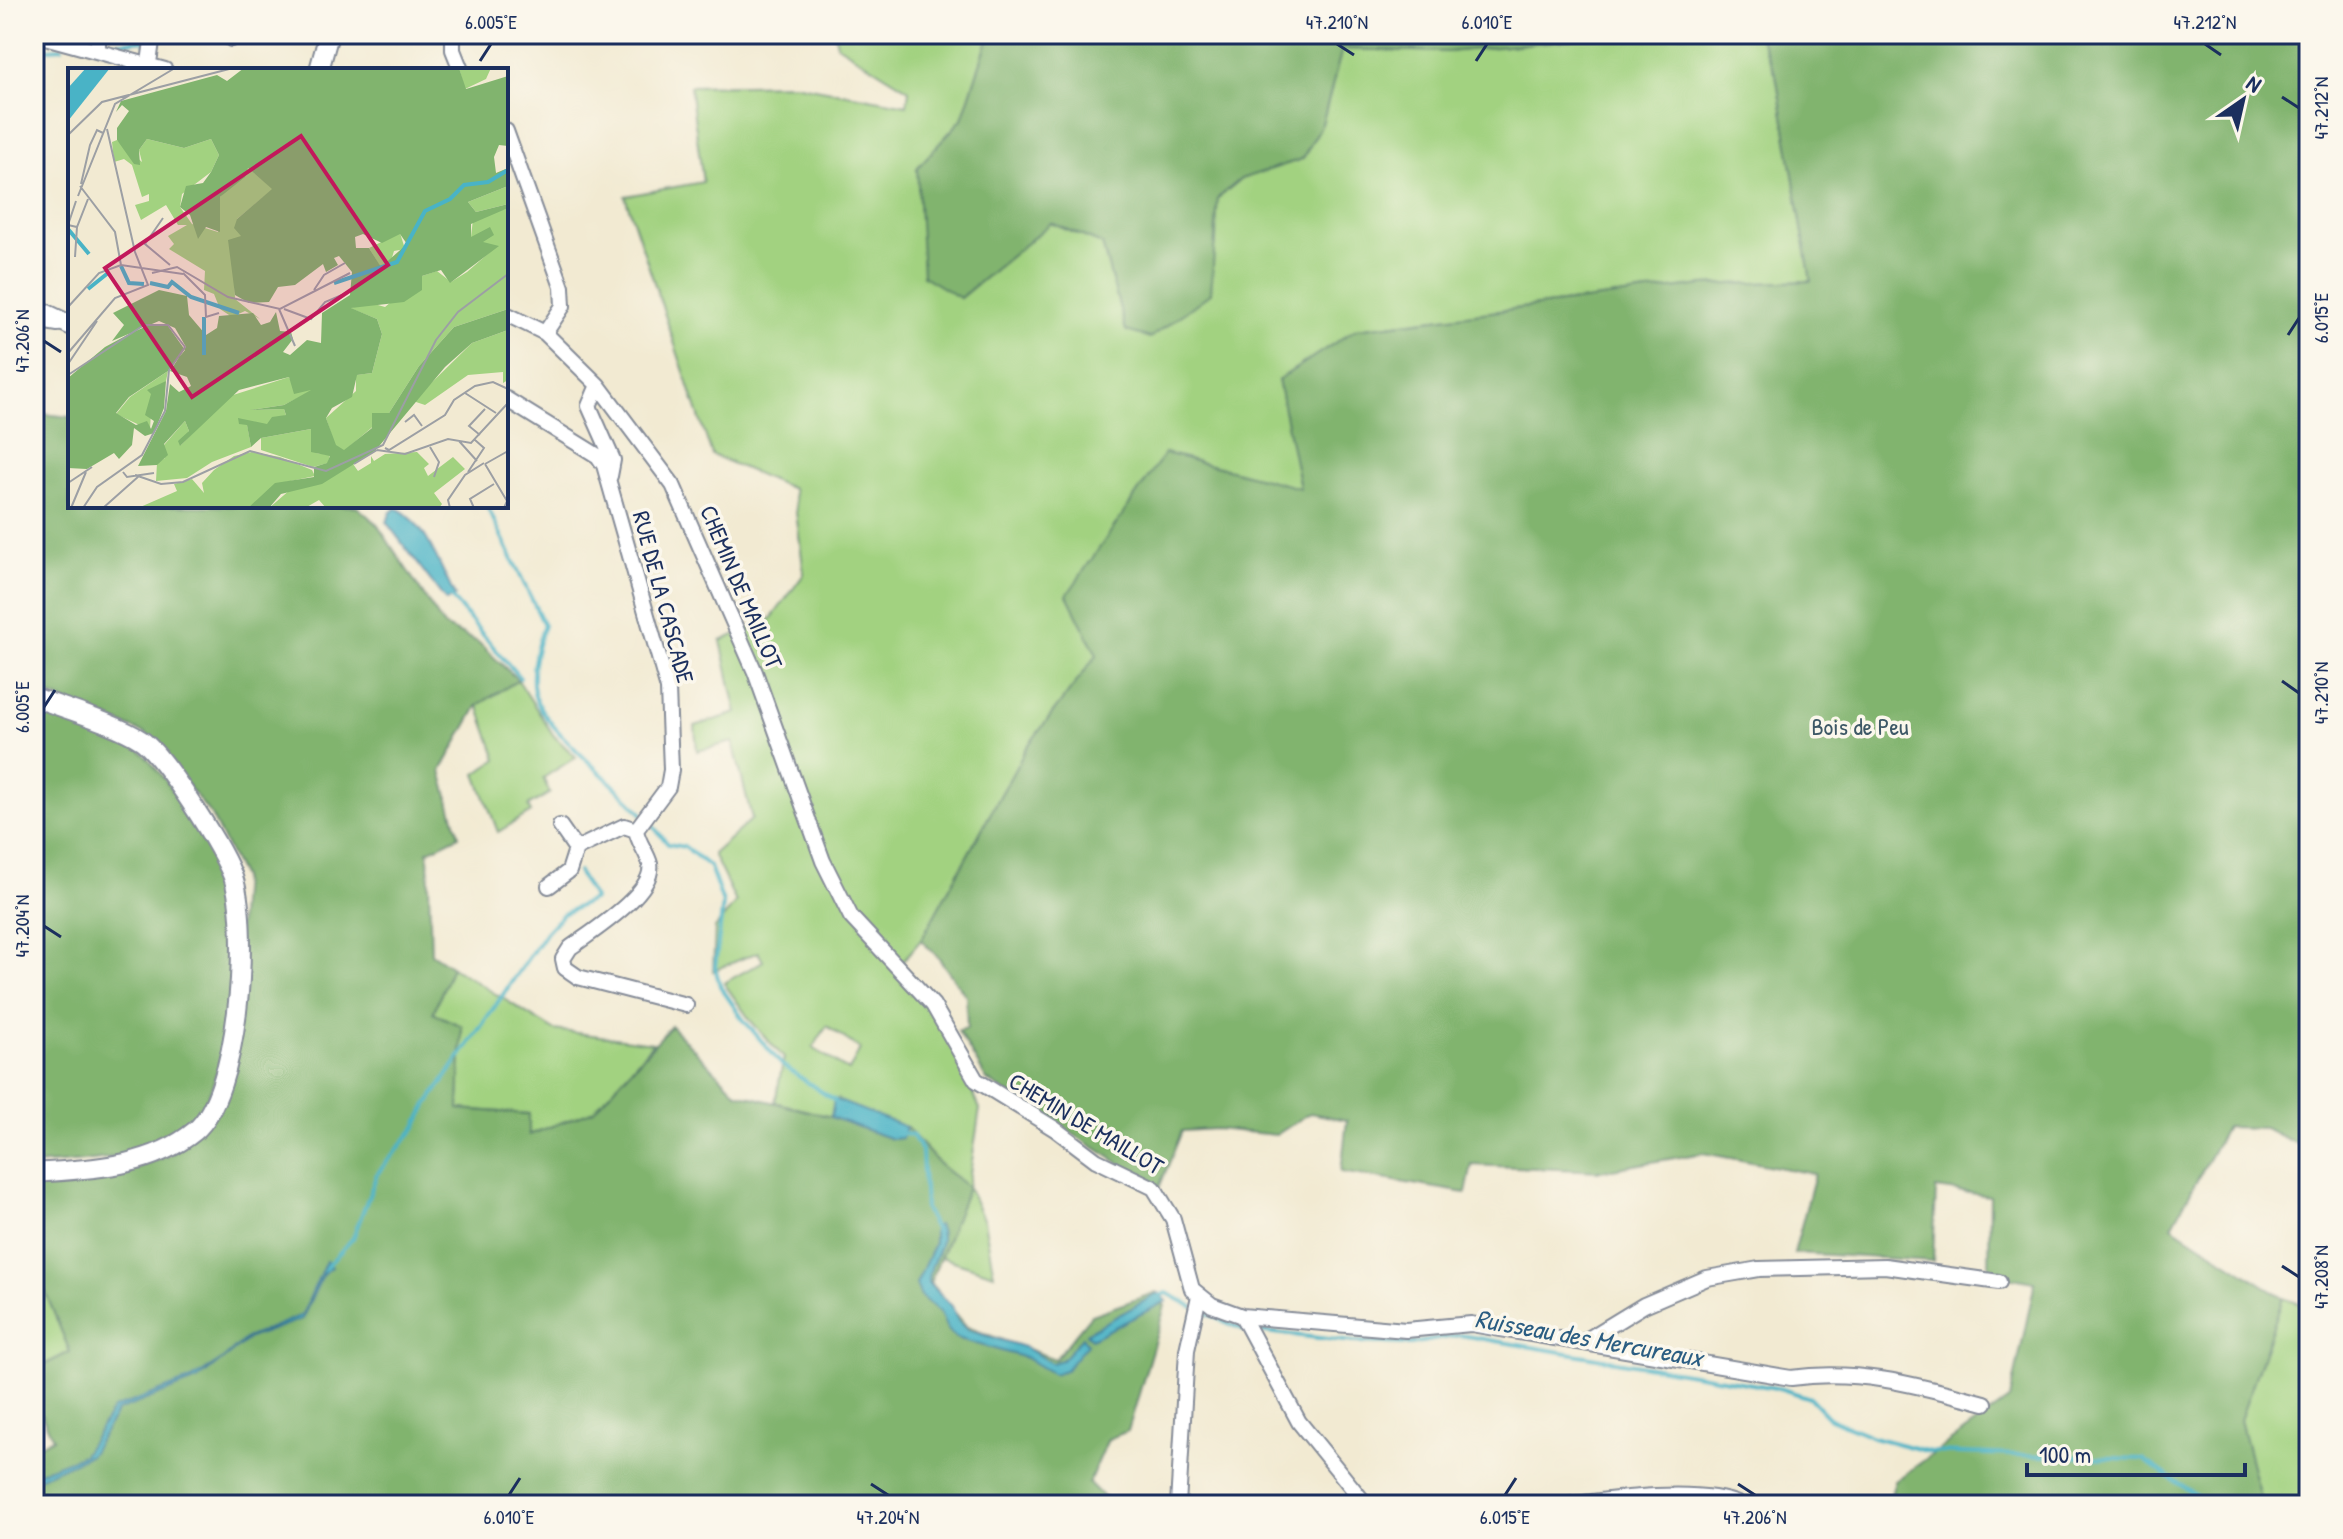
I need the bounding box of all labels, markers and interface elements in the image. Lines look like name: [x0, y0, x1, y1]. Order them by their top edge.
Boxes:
text: 6.005°E: [465, 8, 517, 35]
text: 47.210°N: [1306, 8, 1368, 35]
text: 6.010°E: [1462, 8, 1513, 35]
text: 47.212°N: [2174, 8, 2236, 35]
north arrow: [2203, 60, 2283, 140]
inset map: [68, 68, 508, 508]
text: N: [2241, 68, 2268, 99]
text: 47.212°N: [2307, 77, 2334, 139]
text: 6.015°E: [2307, 293, 2334, 343]
text: 47.206°N: [8, 309, 35, 373]
street label: CHEMIN DE MAILLOT: [693, 500, 791, 674]
street label: RUE DE LA CASCADE: [626, 507, 702, 687]
text: 47.210°N: [2307, 662, 2334, 724]
text: 6.005°E: [8, 681, 35, 733]
park label: Bois de Peu: [1811, 710, 1909, 742]
text: 47.204°N: [8, 895, 35, 957]
street label: CHEMIN DE MAILLOT: [1003, 1064, 1170, 1182]
text: 47.208°N: [2307, 1245, 2334, 1309]
water label: Ruisseau des Mercureaux: [1473, 1300, 1708, 1375]
scale bar: [2027, 1427, 2245, 1477]
text: 100 m: [2039, 1438, 2091, 1470]
text: 6.010°E: [484, 1503, 535, 1530]
text: 47.204°N: [857, 1503, 919, 1530]
text: 6.015°E: [1480, 1503, 1530, 1530]
text: 47.206°N: [1723, 1503, 1787, 1530]

